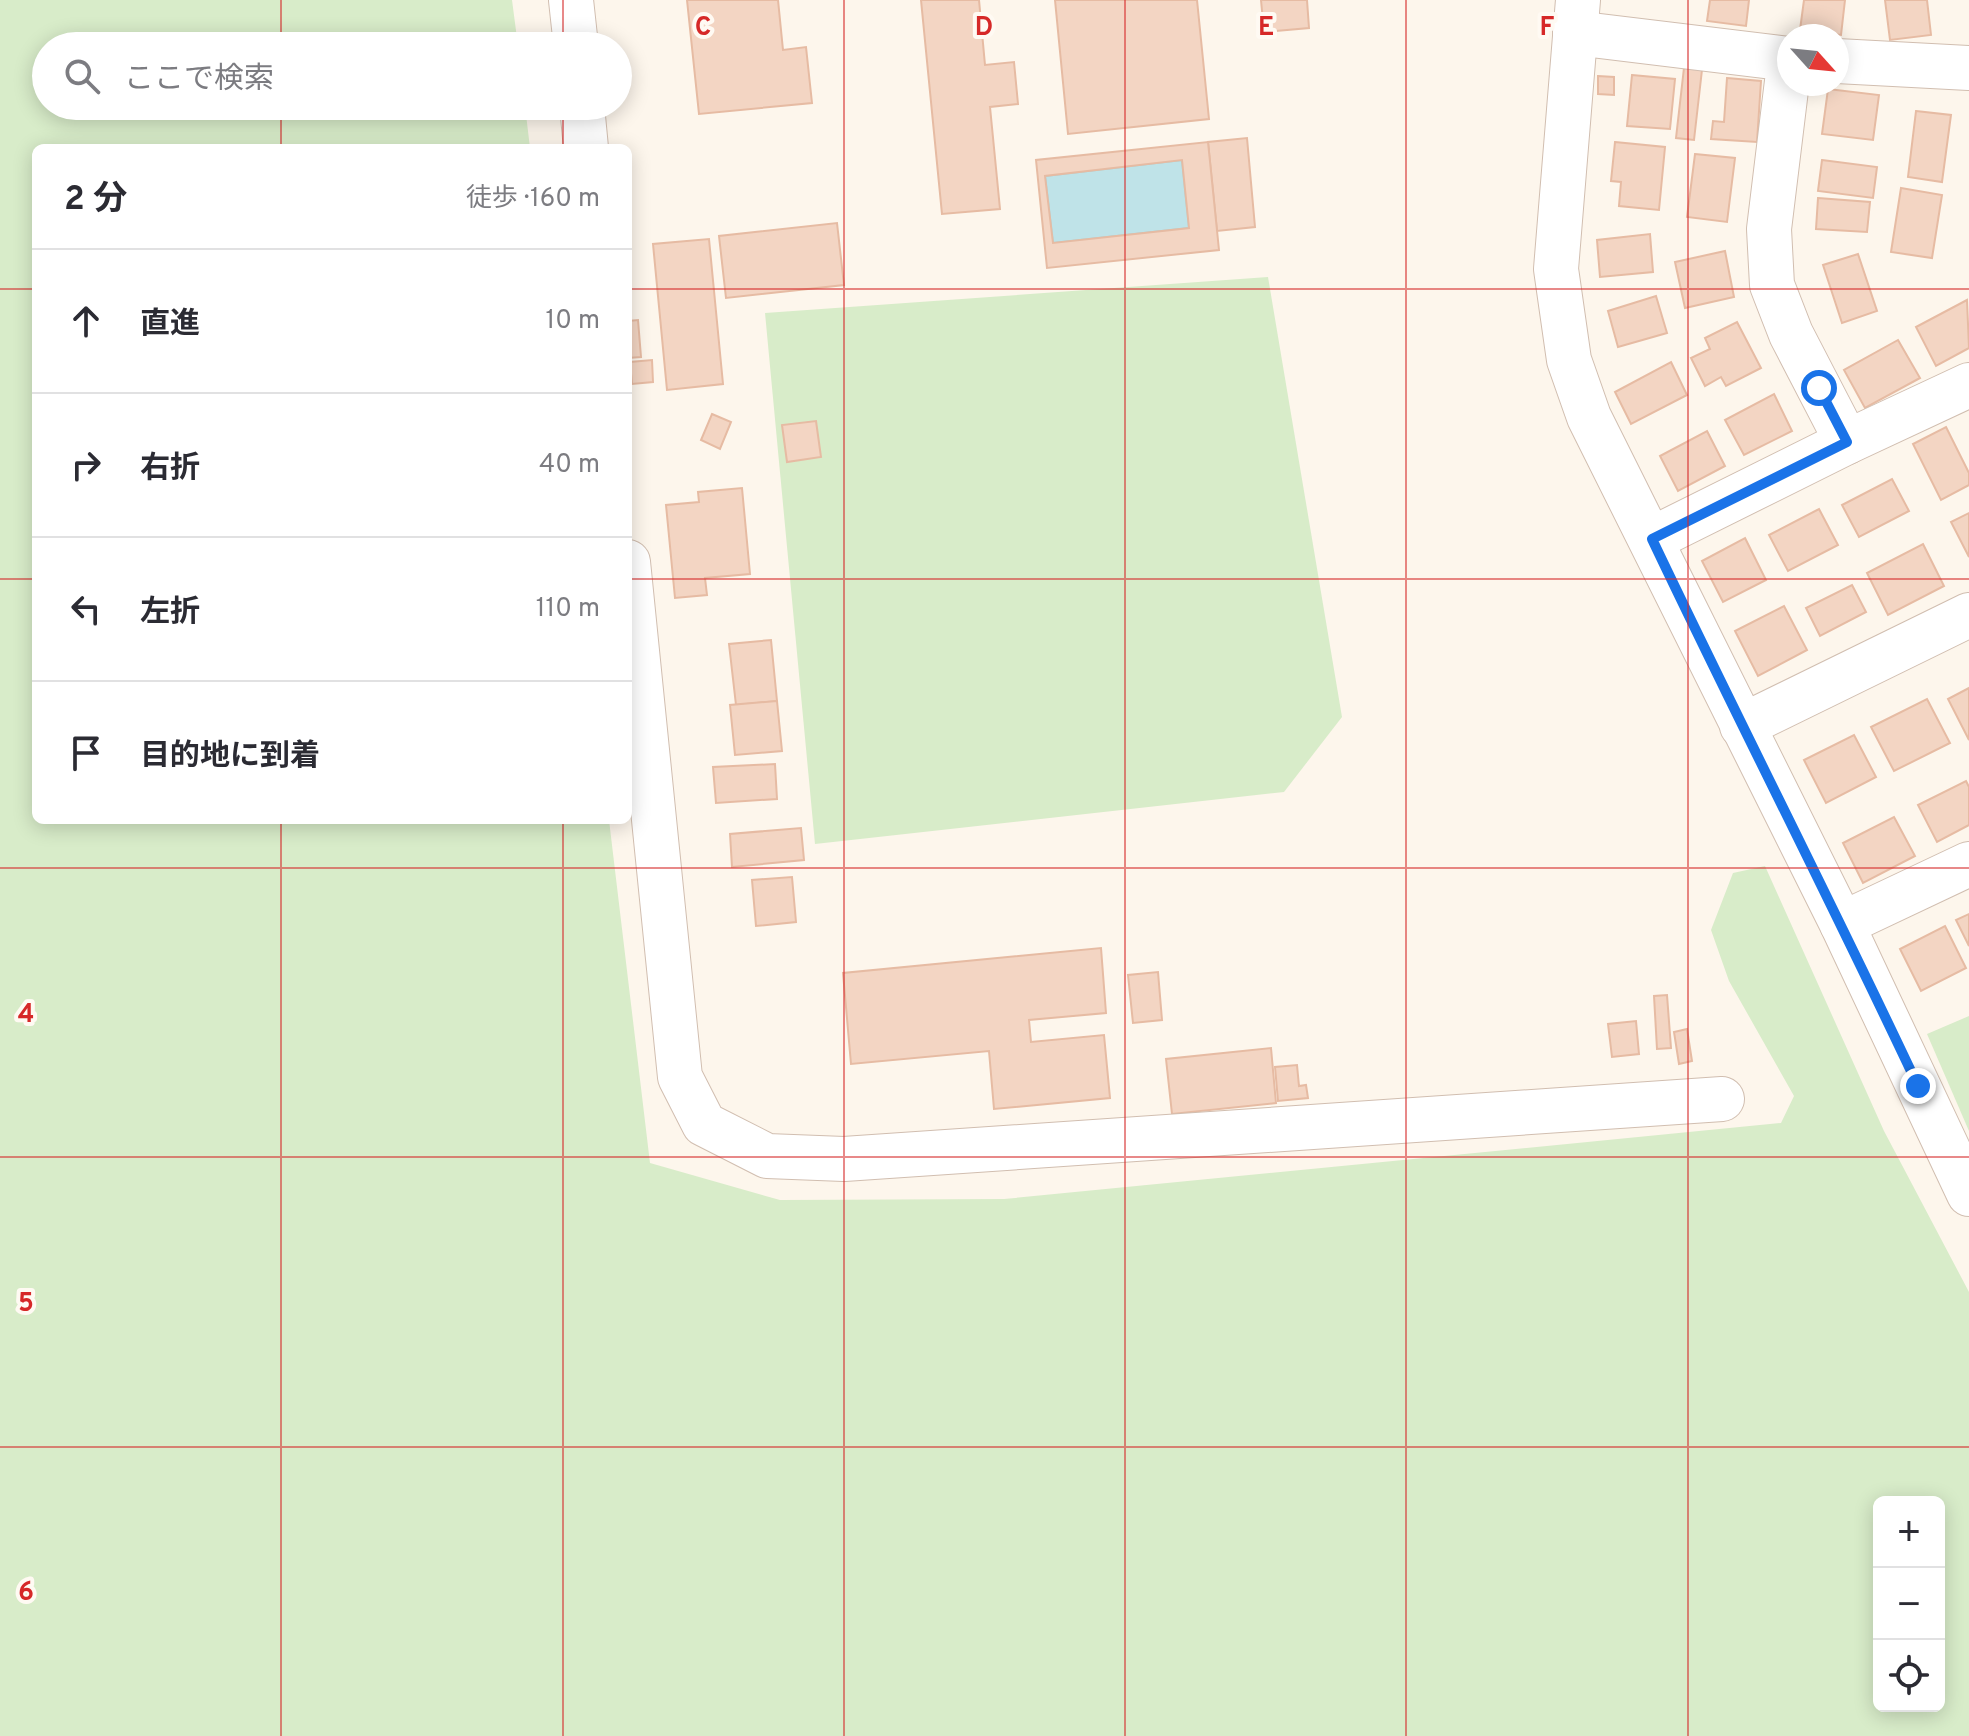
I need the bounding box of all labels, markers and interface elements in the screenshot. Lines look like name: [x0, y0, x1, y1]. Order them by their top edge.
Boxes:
text: C: [695, 12, 711, 45]
text: D: [975, 12, 993, 45]
text: E: [1258, 12, 1274, 45]
text: F: [1540, 12, 1555, 45]
north arrow: [1777, 24, 1849, 96]
search box: [32, 32, 632, 120]
icon: search: [60, 54, 104, 98]
text: ここで検索: [124, 62, 274, 99]
text: 2 分: [64, 179, 127, 222]
text: 徒歩 · 160 m: [466, 183, 600, 216]
icon: ahead: [64, 299, 108, 343]
text: 10 m: [545, 305, 600, 338]
text: 直進: [140, 307, 200, 344]
route start: [1801, 370, 1837, 406]
icon: right: [64, 443, 108, 487]
text: 40 m: [539, 449, 600, 482]
text: 右折: [140, 451, 200, 488]
icon: left: [64, 587, 108, 631]
text: 110 m: [536, 593, 600, 626]
text: 左折: [140, 595, 200, 632]
icon: arrive: [64, 731, 108, 775]
text: 目的地に到着: [140, 739, 320, 776]
text: 4: [18, 999, 34, 1032]
route end: [1900, 1068, 1936, 1104]
text: 5: [18, 1288, 34, 1321]
map controls: [1873, 1496, 1945, 1712]
button: +: [1873, 1496, 1945, 1568]
button: −: [1873, 1568, 1945, 1640]
text: 6: [18, 1577, 34, 1610]
button: locate: [1873, 1640, 1945, 1712]

